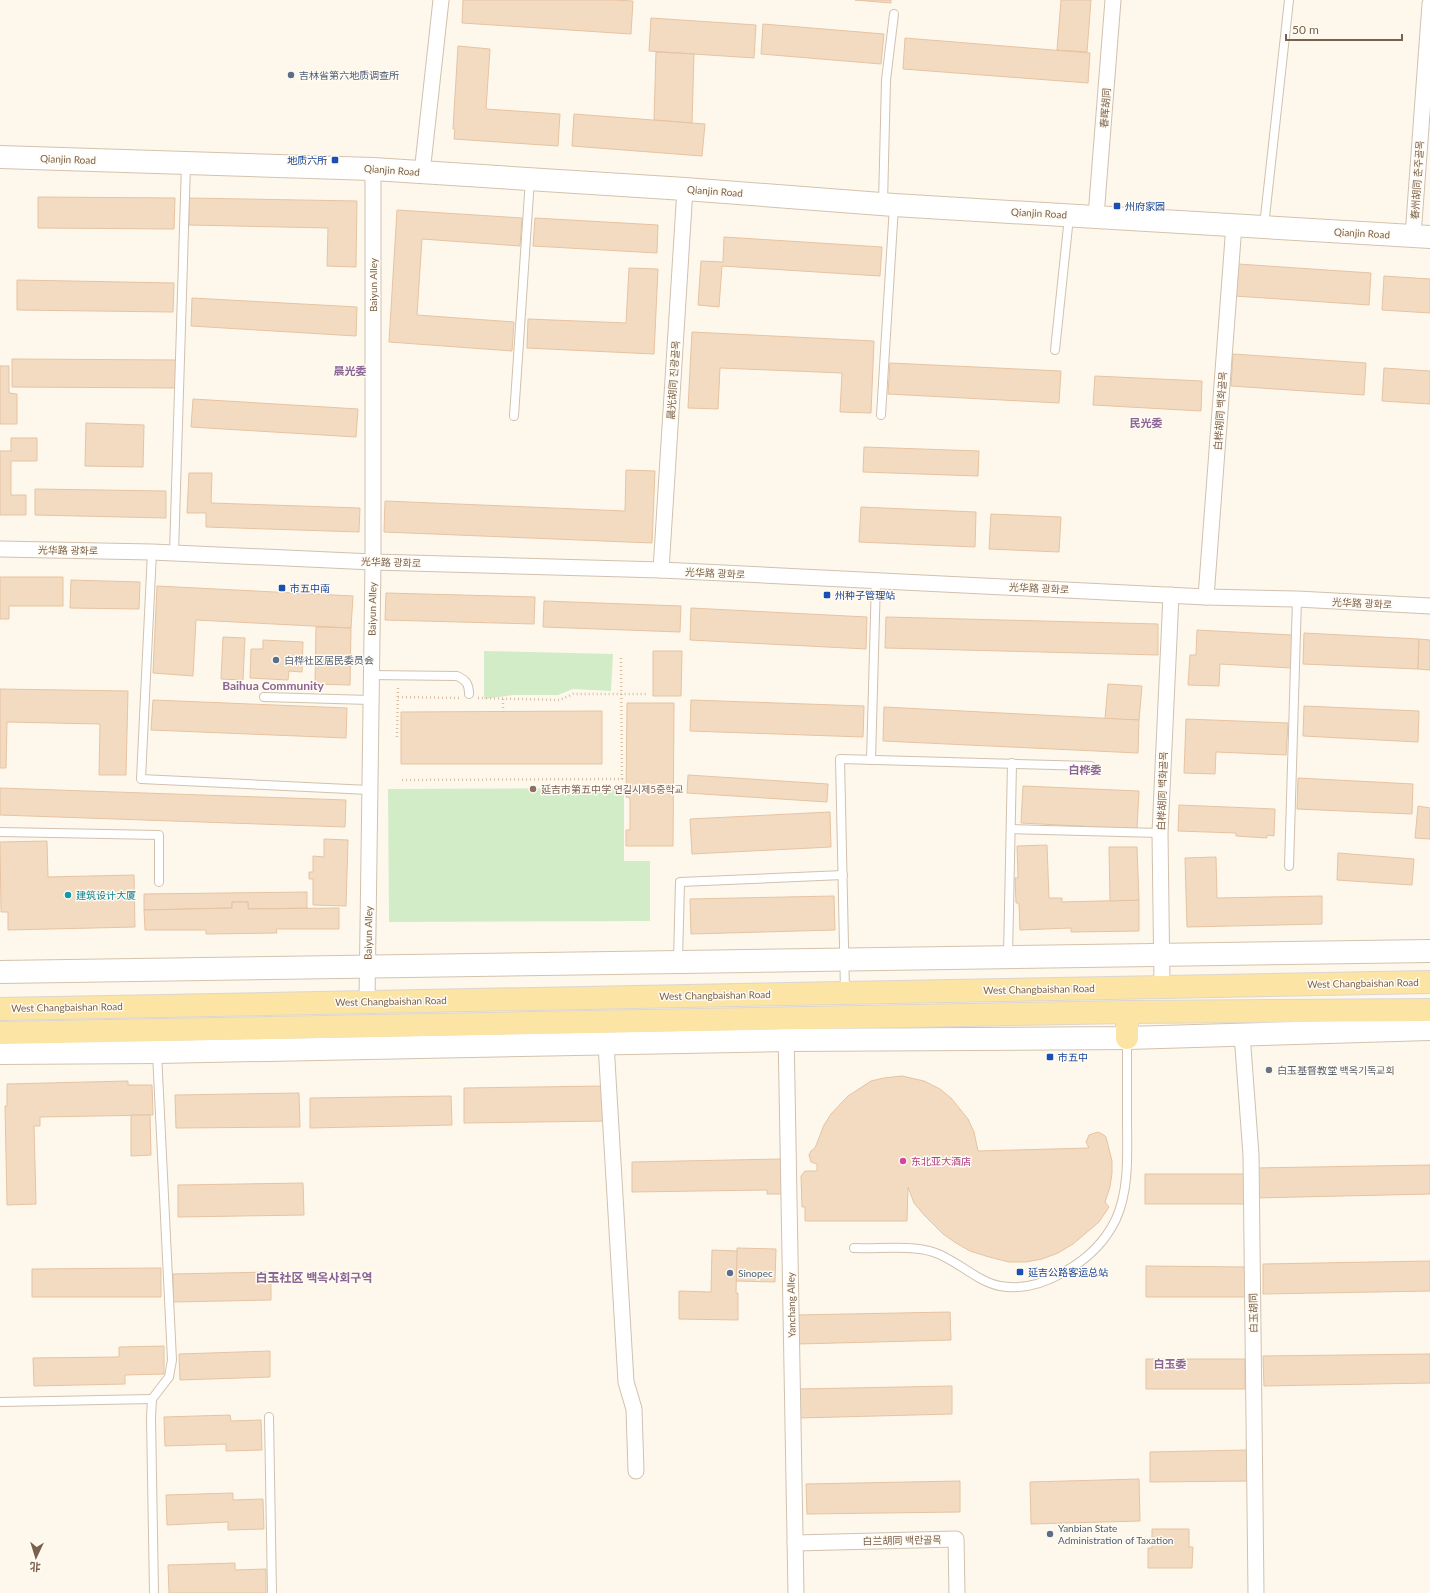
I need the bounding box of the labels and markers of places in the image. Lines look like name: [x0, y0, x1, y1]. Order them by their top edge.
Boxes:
place label: 吉林省第六地质调查所: [299, 69, 399, 81]
marker: 吉林省第六地质调查所: [286, 70, 296, 80]
place label: 地质六所: [287, 154, 327, 166]
marker: 地质六所: [330, 155, 340, 165]
place label: 州府家园: [1125, 200, 1165, 212]
marker: 州府家园: [1112, 201, 1122, 211]
place label: 市五中南: [290, 582, 330, 594]
marker: 市五中南: [277, 583, 287, 593]
place label: 州种子管理站: [835, 589, 895, 601]
marker: 州种子管理站: [822, 590, 832, 600]
place label: 白桦社区居民委员会: [284, 654, 374, 666]
marker: 白桦社区居民委员会: [271, 655, 281, 665]
place label: 延吉市第五中学 연길시제5중학교: [541, 783, 684, 795]
marker: 延吉市第五中学 연길시제5중학교: [528, 784, 538, 794]
place label: 建筑设计大厦: [76, 889, 136, 901]
marker: 建筑设计大厦: [63, 890, 73, 900]
place label: 市五中: [1058, 1051, 1088, 1063]
marker: 市五中: [1045, 1052, 1055, 1062]
place label: 白玉基督教堂 백옥기독교회: [1277, 1064, 1395, 1076]
marker: 白玉基督教堂 백옥기독교회: [1264, 1065, 1274, 1075]
place label: 东北亚大酒店: [911, 1155, 971, 1167]
marker: 东北亚大酒店: [898, 1156, 908, 1166]
place label: 延吉公路客运总站: [1028, 1266, 1108, 1278]
place label: Sinopec: [738, 1267, 773, 1279]
marker: 延吉公路客运总站: [1015, 1267, 1025, 1277]
marker: Sinopec: [725, 1268, 735, 1278]
place label: Yanbian State Administration of Taxation: [1058, 1522, 1173, 1546]
marker: Yanbian State Administration of Taxation: [1045, 1529, 1055, 1539]

